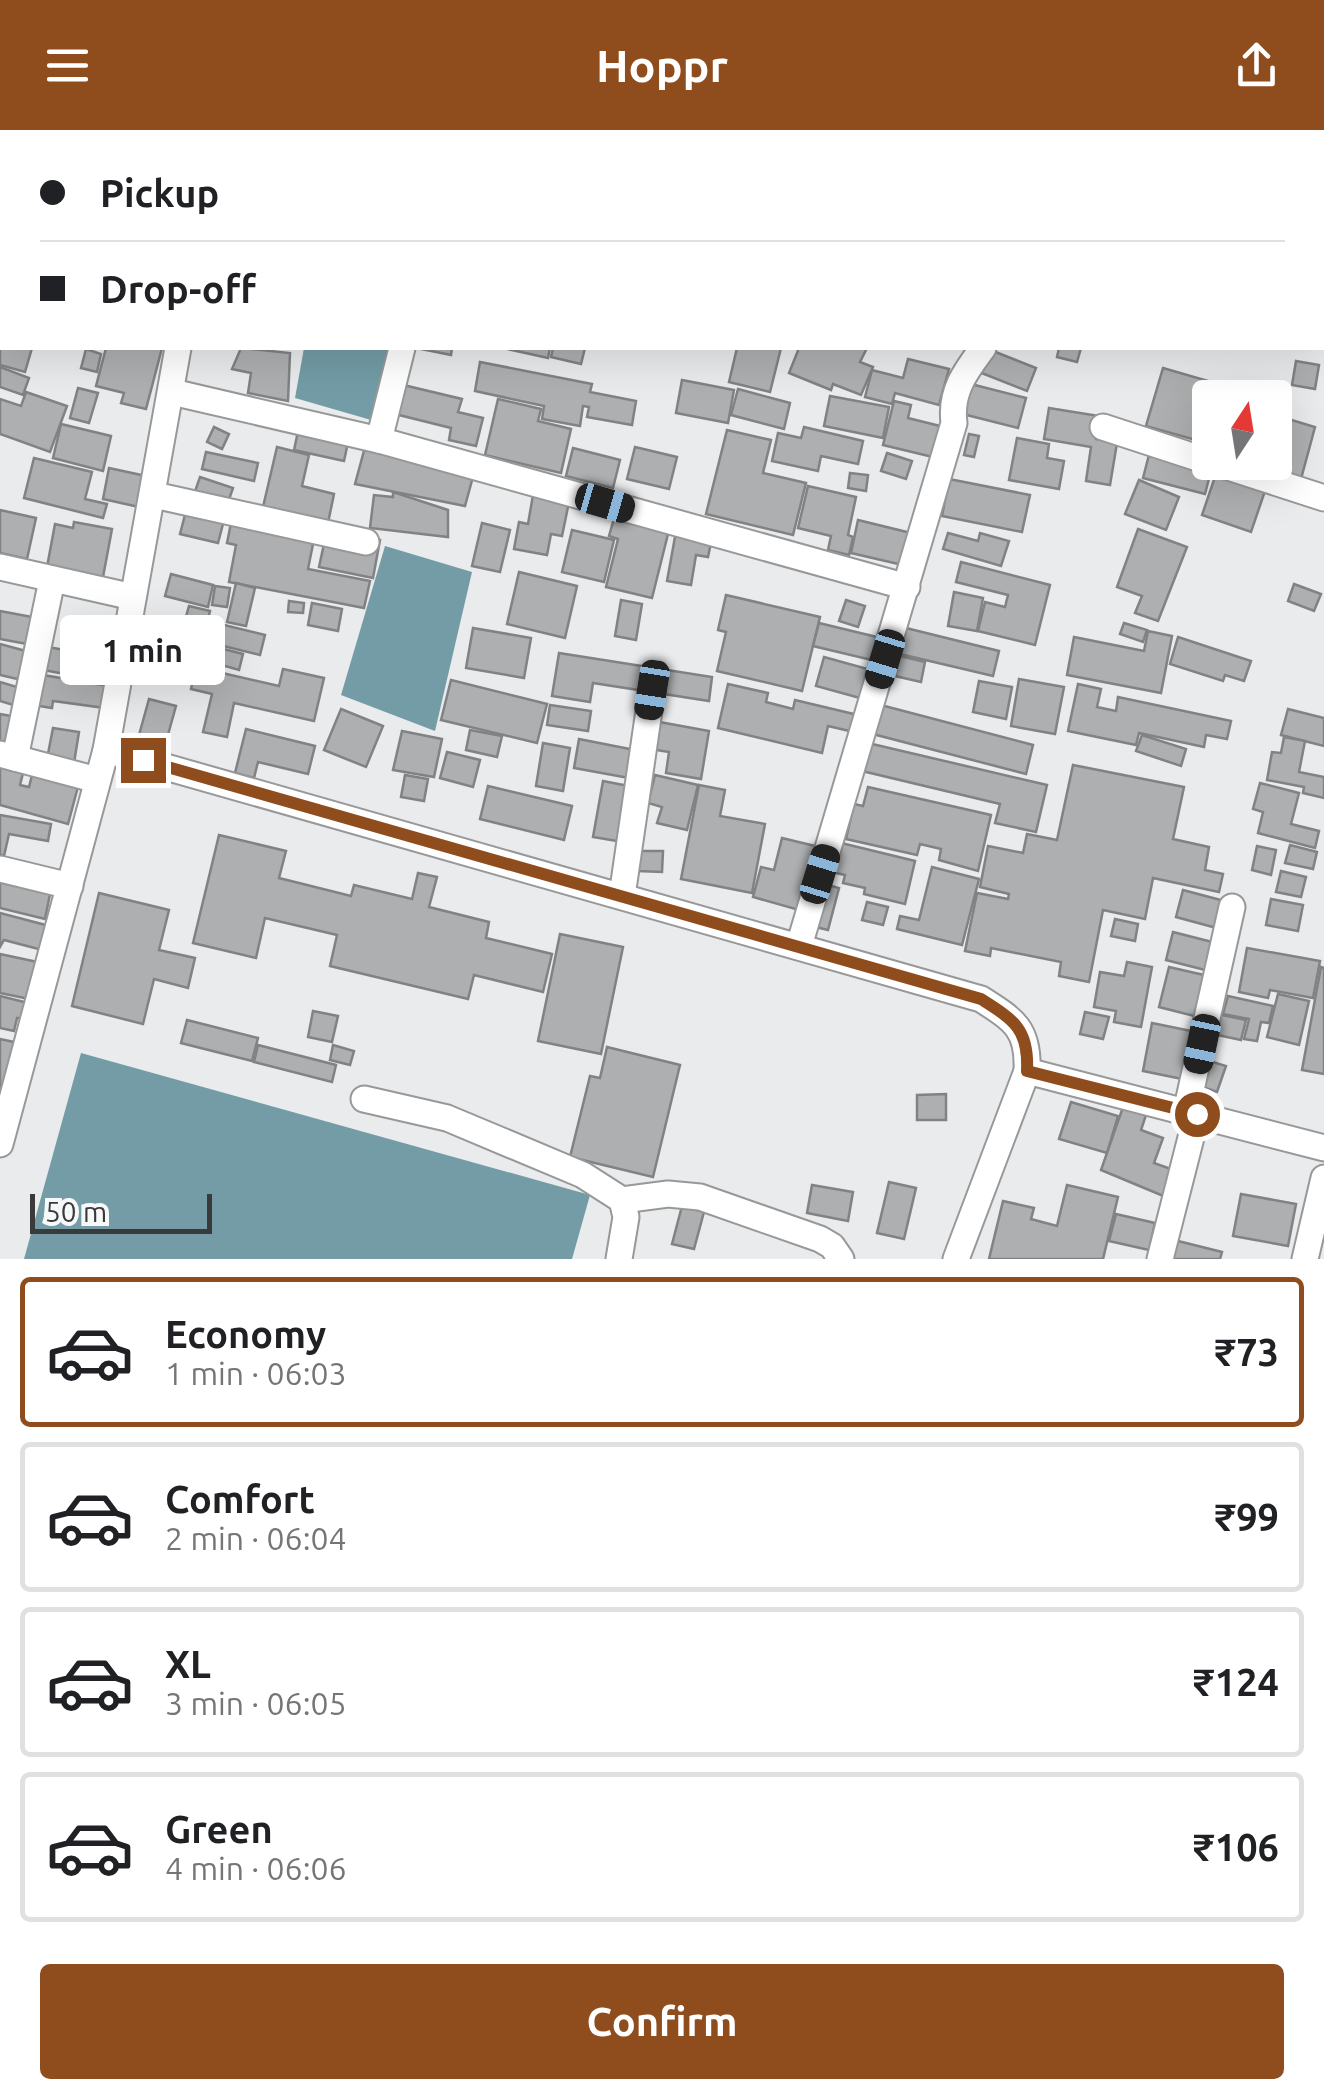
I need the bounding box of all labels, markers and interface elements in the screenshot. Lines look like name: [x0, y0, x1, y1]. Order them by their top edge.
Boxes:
icon: menu: [40, 38, 95, 93]
icon: share: [1229, 38, 1284, 93]
text: Hoppr: [596, 40, 728, 91]
text: Pickup: [100, 172, 219, 214]
text: Drop-off: [100, 268, 256, 310]
north arrow: [1192, 380, 1292, 480]
map controls: [1192, 380, 1292, 480]
car: [572, 480, 638, 526]
callout: 1 min: [61, 615, 226, 685]
car: [862, 626, 908, 692]
text: 1 min: [102, 632, 183, 668]
car: [632, 658, 672, 722]
route end: [121, 738, 166, 783]
car: [797, 841, 843, 907]
car: [1181, 1012, 1223, 1076]
route start: [1175, 1092, 1220, 1137]
scale bar: [30, 1189, 212, 1234]
text: 50 m: [45, 1196, 107, 1227]
icon: car: [45, 1307, 135, 1397]
text: Economy: [165, 1313, 326, 1355]
text: ₹73: [1215, 1331, 1279, 1373]
text: 1 min · 06:03: [165, 1355, 347, 1391]
icon: car: [45, 1472, 135, 1562]
text: Comfort: [165, 1478, 315, 1520]
text: ₹99: [1215, 1496, 1279, 1538]
text: 2 min · 06:04: [165, 1520, 347, 1556]
icon: car: [45, 1637, 135, 1727]
text: XL: [165, 1643, 211, 1685]
text: ₹124: [1193, 1661, 1279, 1703]
text: 3 min · 06:05: [165, 1685, 347, 1721]
icon: car: [45, 1802, 135, 1892]
text: Green: [165, 1808, 273, 1850]
text: ₹106: [1193, 1826, 1279, 1868]
text: 4 min · 06:06: [165, 1850, 347, 1886]
button: Confirm: [40, 1964, 1284, 2079]

